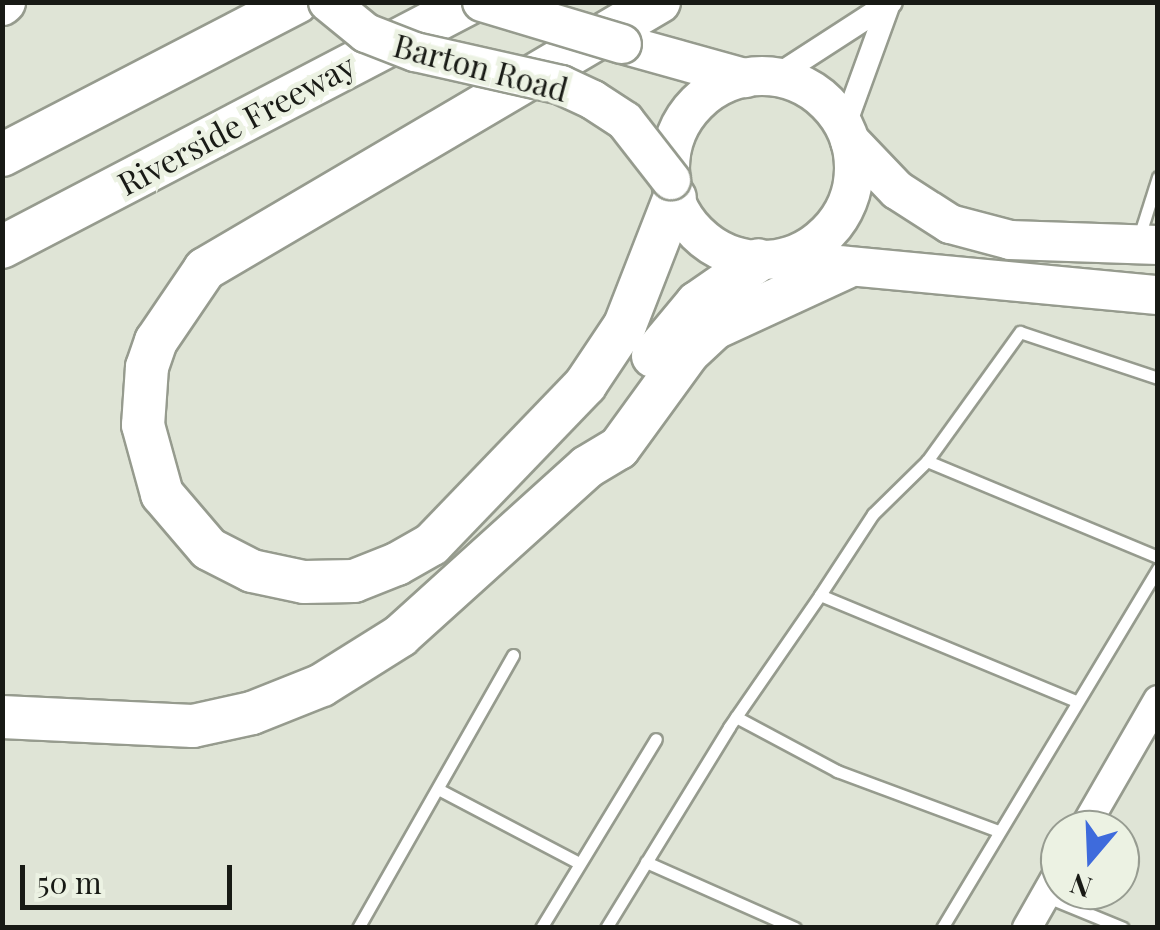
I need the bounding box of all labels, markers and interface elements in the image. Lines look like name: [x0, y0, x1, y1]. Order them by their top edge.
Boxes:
street label: Barton Road: [390, 25, 572, 109]
street label: Riverside Freeway: [111, 45, 361, 203]
north arrow: [1040, 810, 1140, 910]
scale bar: [25, 845, 238, 907]
text: 50 m: [37, 862, 102, 902]
text: N: [1065, 866, 1096, 908]

